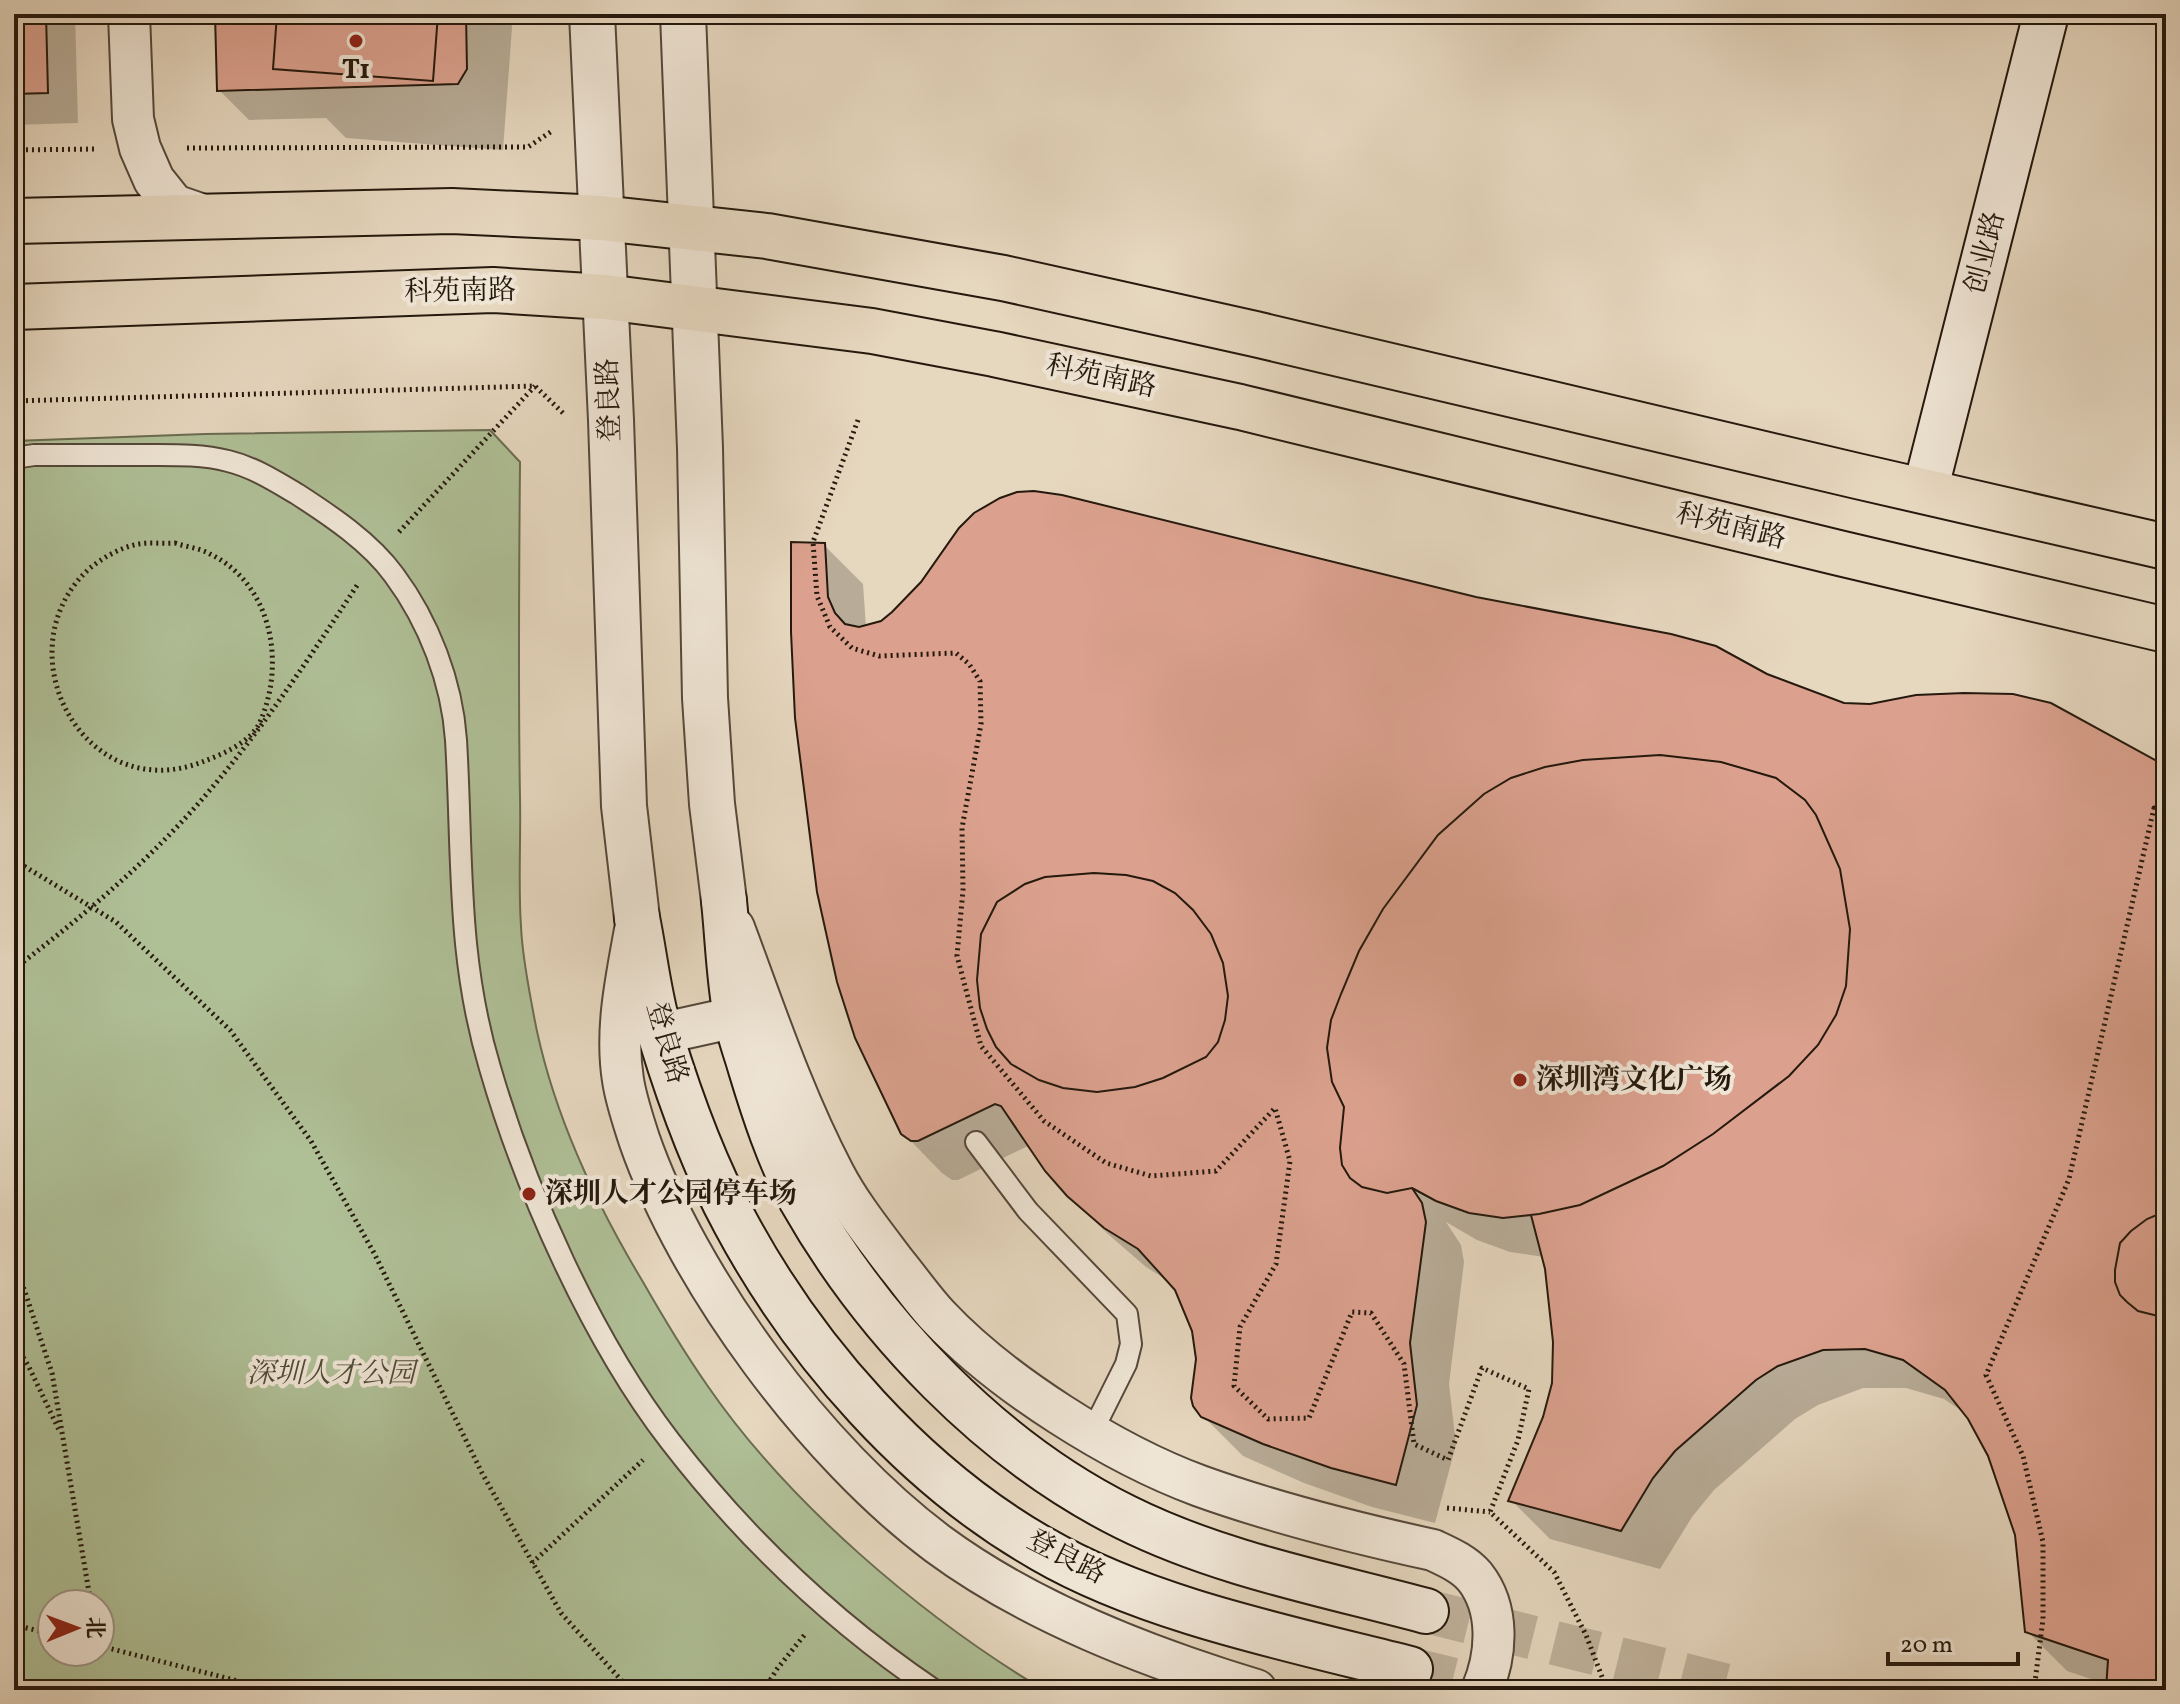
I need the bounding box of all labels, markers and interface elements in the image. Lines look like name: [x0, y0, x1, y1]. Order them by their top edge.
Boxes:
marker: T1: [347, 32, 365, 50]
place label: T1: [342, 51, 370, 90]
street label: 创业路: [1957, 208, 2015, 298]
street label: 科苑南路: [404, 272, 516, 312]
street label: 科苑南路: [1042, 346, 1160, 408]
street label: 登良路: [589, 357, 631, 443]
street label: 科苑南路: [1672, 495, 1790, 559]
street label: 登良路: [636, 997, 696, 1089]
place label: 深圳湾文化广场: [1536, 1061, 1732, 1100]
marker: 深圳湾文化广场: [1511, 1071, 1529, 1089]
place label: 深圳人才公园停车场: [545, 1175, 797, 1214]
marker: 深圳人才公园停车场: [520, 1185, 538, 1203]
park label: 深圳人才公园: [247, 1355, 419, 1394]
street label: 登良路: [1020, 1522, 1112, 1594]
north arrow: [36, 1588, 116, 1668]
text: 北: [78, 1616, 109, 1639]
scale bar: [1888, 1616, 2018, 1666]
text: 20 m: [1900, 1629, 1953, 1663]

